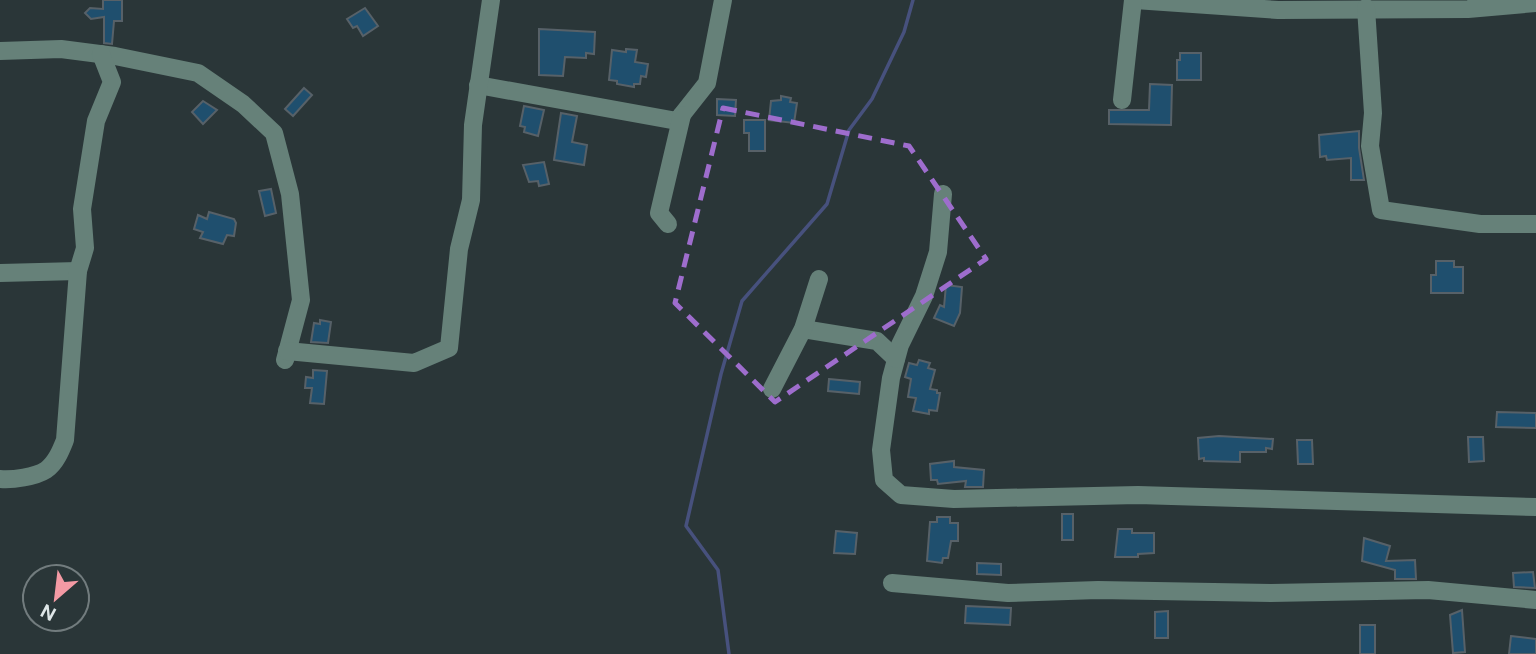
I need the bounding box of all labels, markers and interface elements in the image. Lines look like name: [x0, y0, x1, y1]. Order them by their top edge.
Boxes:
north arrow: [21, 563, 91, 633]
text: N: [36, 598, 60, 627]

